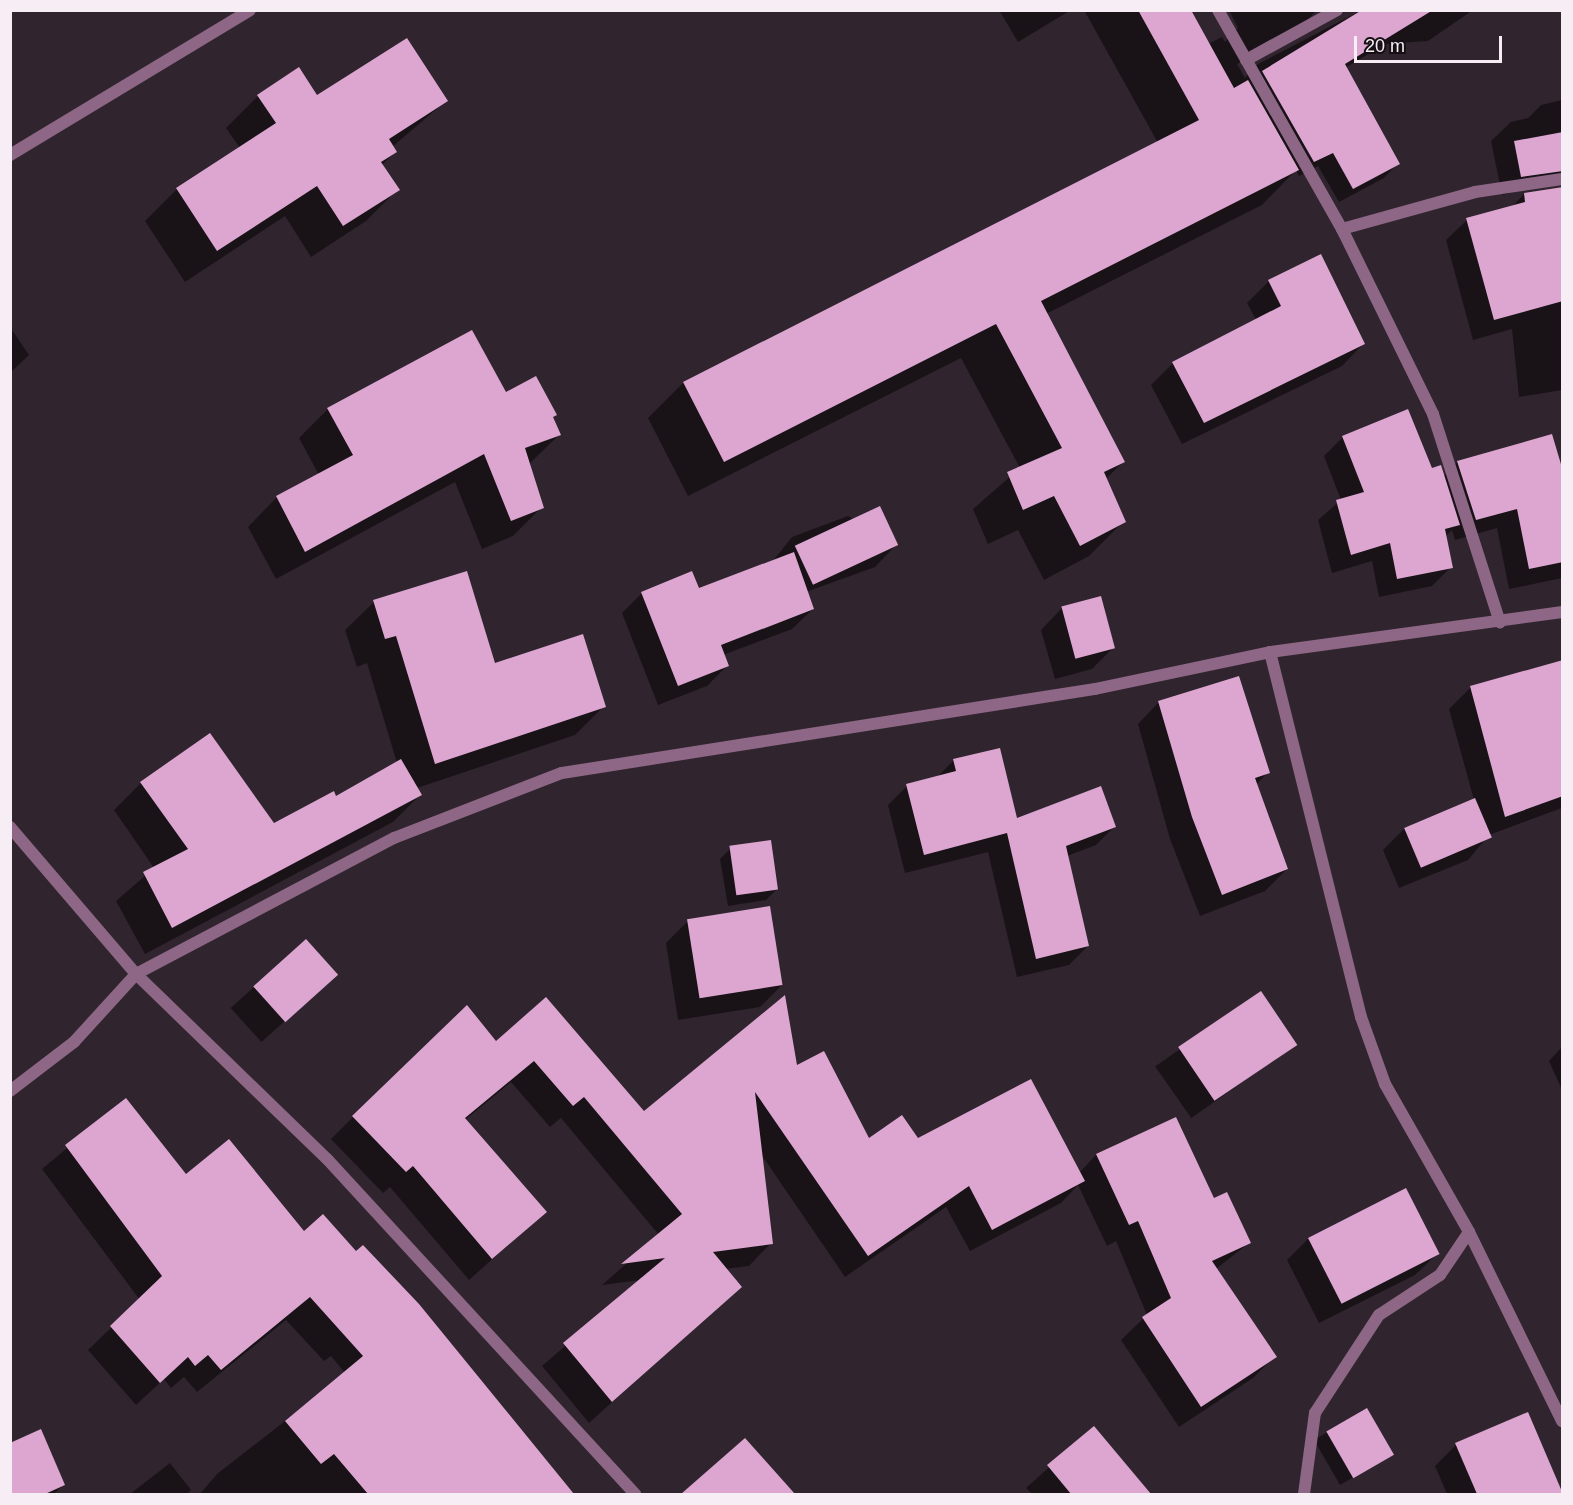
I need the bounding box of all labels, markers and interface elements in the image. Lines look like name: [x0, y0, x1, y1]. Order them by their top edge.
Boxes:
scale bar: [1357, 24, 1506, 62]
text: 20 m: [1365, 36, 1405, 56]

